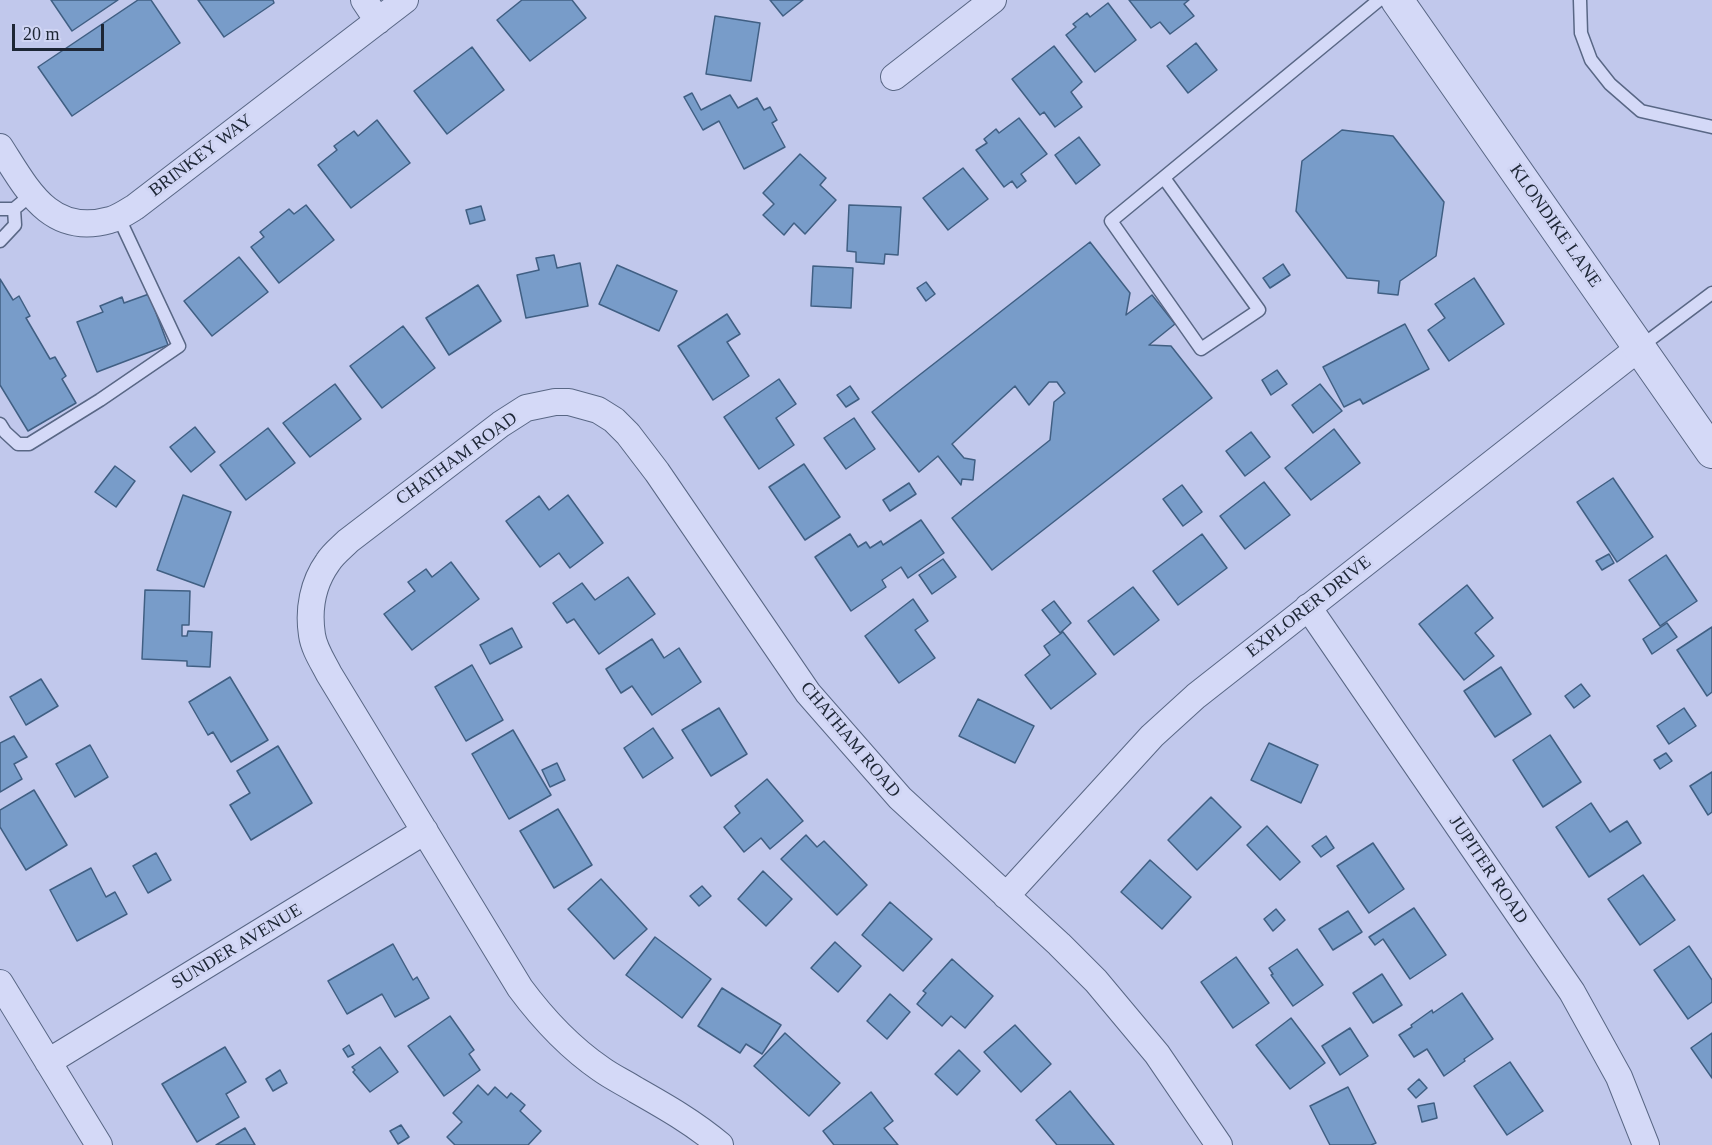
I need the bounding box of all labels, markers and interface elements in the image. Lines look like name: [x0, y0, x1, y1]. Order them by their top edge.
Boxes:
scale bar: [15, 12, 106, 50]
text: 20 m: [23, 24, 60, 44]
street label: BRINKEY WAY: [145, 110, 257, 202]
street label: KLONDIKE LANE: [1504, 160, 1606, 292]
street label: CHATHAM ROAD: [392, 408, 522, 510]
street label: EXPLORER DRIVE: [1242, 552, 1376, 662]
street label: CHATHAM ROAD: [795, 678, 905, 802]
street label: JUPITER ROAD: [1444, 812, 1532, 928]
street label: SUNDER AVENUE: [168, 900, 306, 994]

